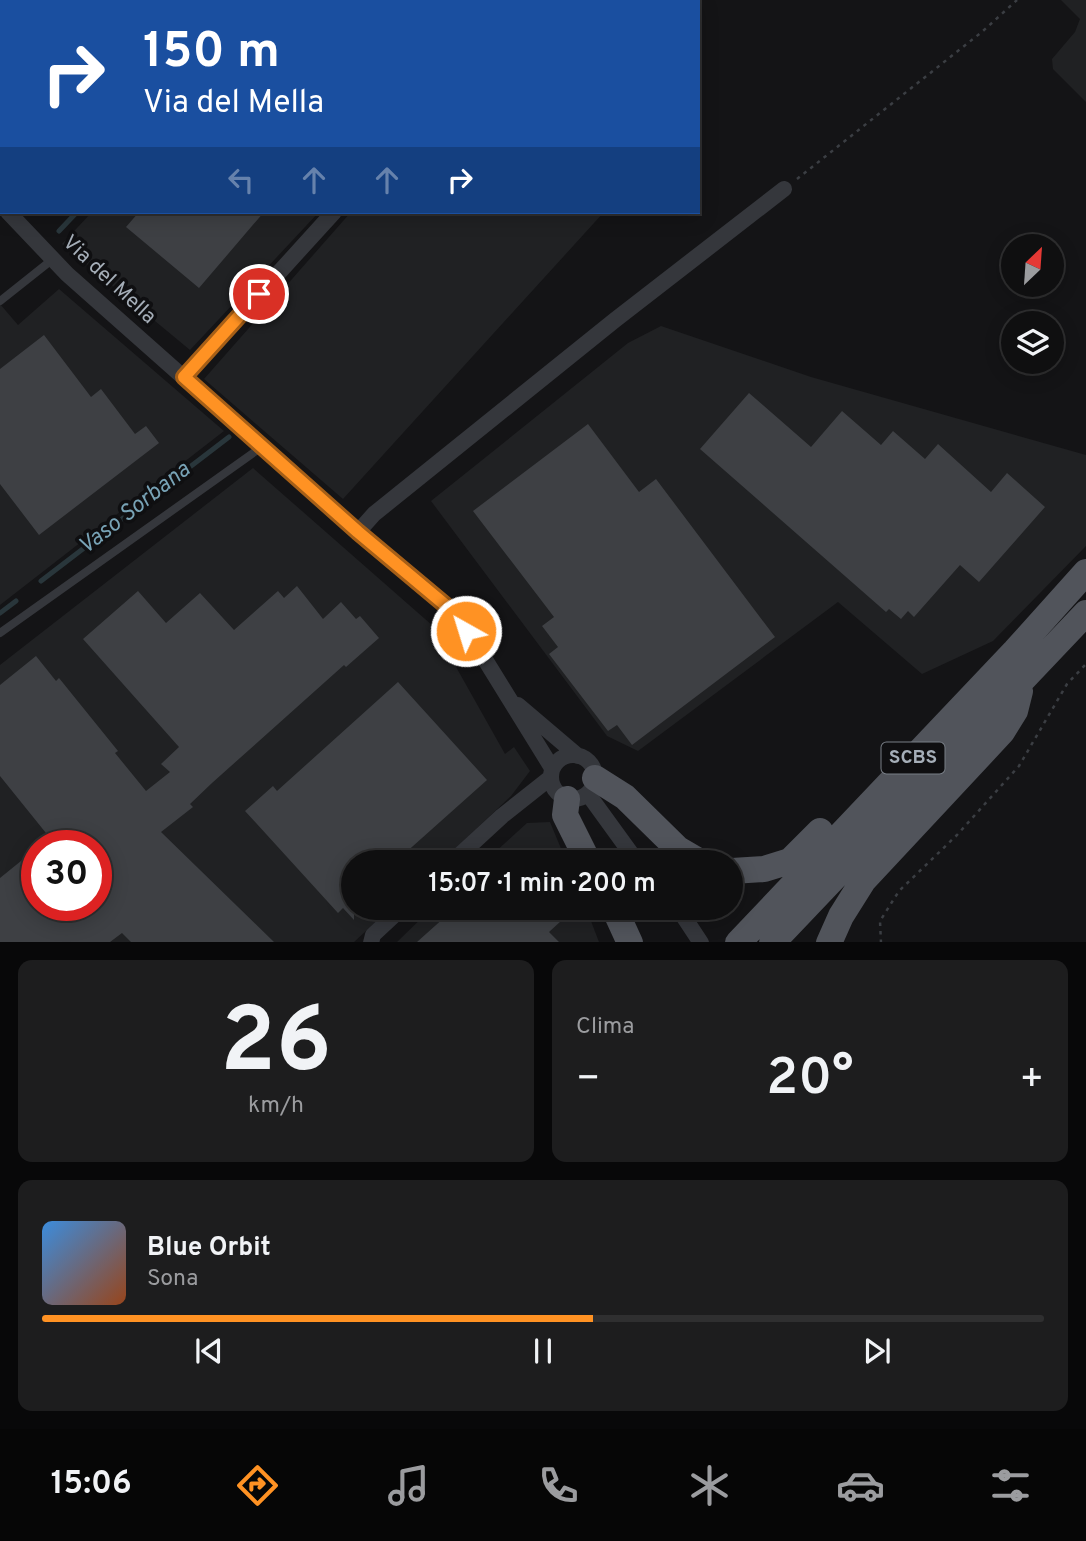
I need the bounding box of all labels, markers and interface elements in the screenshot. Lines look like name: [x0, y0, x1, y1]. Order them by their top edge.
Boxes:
text: 150 m: [143, 23, 280, 85]
icon: right: [28, 28, 119, 119]
text: Via del Mella: [143, 84, 324, 124]
icon: left: [222, 161, 260, 199]
icon: ahead: [295, 161, 333, 199]
icon: ahead: [368, 161, 406, 199]
icon: right: [441, 161, 479, 199]
street label: Via del Mella: [56, 230, 162, 330]
north arrow: [1001, 234, 1064, 298]
map controls: [1001, 234, 1064, 374]
pin: [229, 264, 289, 324]
icon: arrive: [240, 275, 278, 313]
button: layers: [1001, 311, 1064, 374]
water label: Vaso Sorbana: [73, 456, 197, 562]
position arrow: [429, 594, 503, 668]
road number: SCBS: [881, 743, 944, 774]
speed limit sign: 30: [21, 830, 112, 921]
text: 15:07 · 1 min · 200 m: [428, 868, 656, 901]
text: 26: [220, 989, 332, 1104]
text: Clima: [576, 1013, 634, 1042]
text: 20°: [766, 1047, 854, 1113]
text: −: [576, 1056, 601, 1105]
text: +: [1019, 1056, 1044, 1105]
text: km/h: [248, 1092, 304, 1121]
text: Blue Orbit: [147, 1232, 271, 1265]
text: Sona: [147, 1265, 198, 1294]
icon: previous: [190, 1332, 228, 1370]
icon: pause: [524, 1332, 562, 1370]
icon: next: [858, 1332, 896, 1370]
icon: directions: [233, 1461, 282, 1510]
icon: music: [384, 1461, 433, 1510]
icon: phone: [534, 1461, 583, 1510]
icon: climate: [685, 1461, 734, 1510]
icon: car: [836, 1461, 885, 1510]
icon: filters: [986, 1461, 1035, 1510]
text: 15:06: [51, 1465, 132, 1505]

